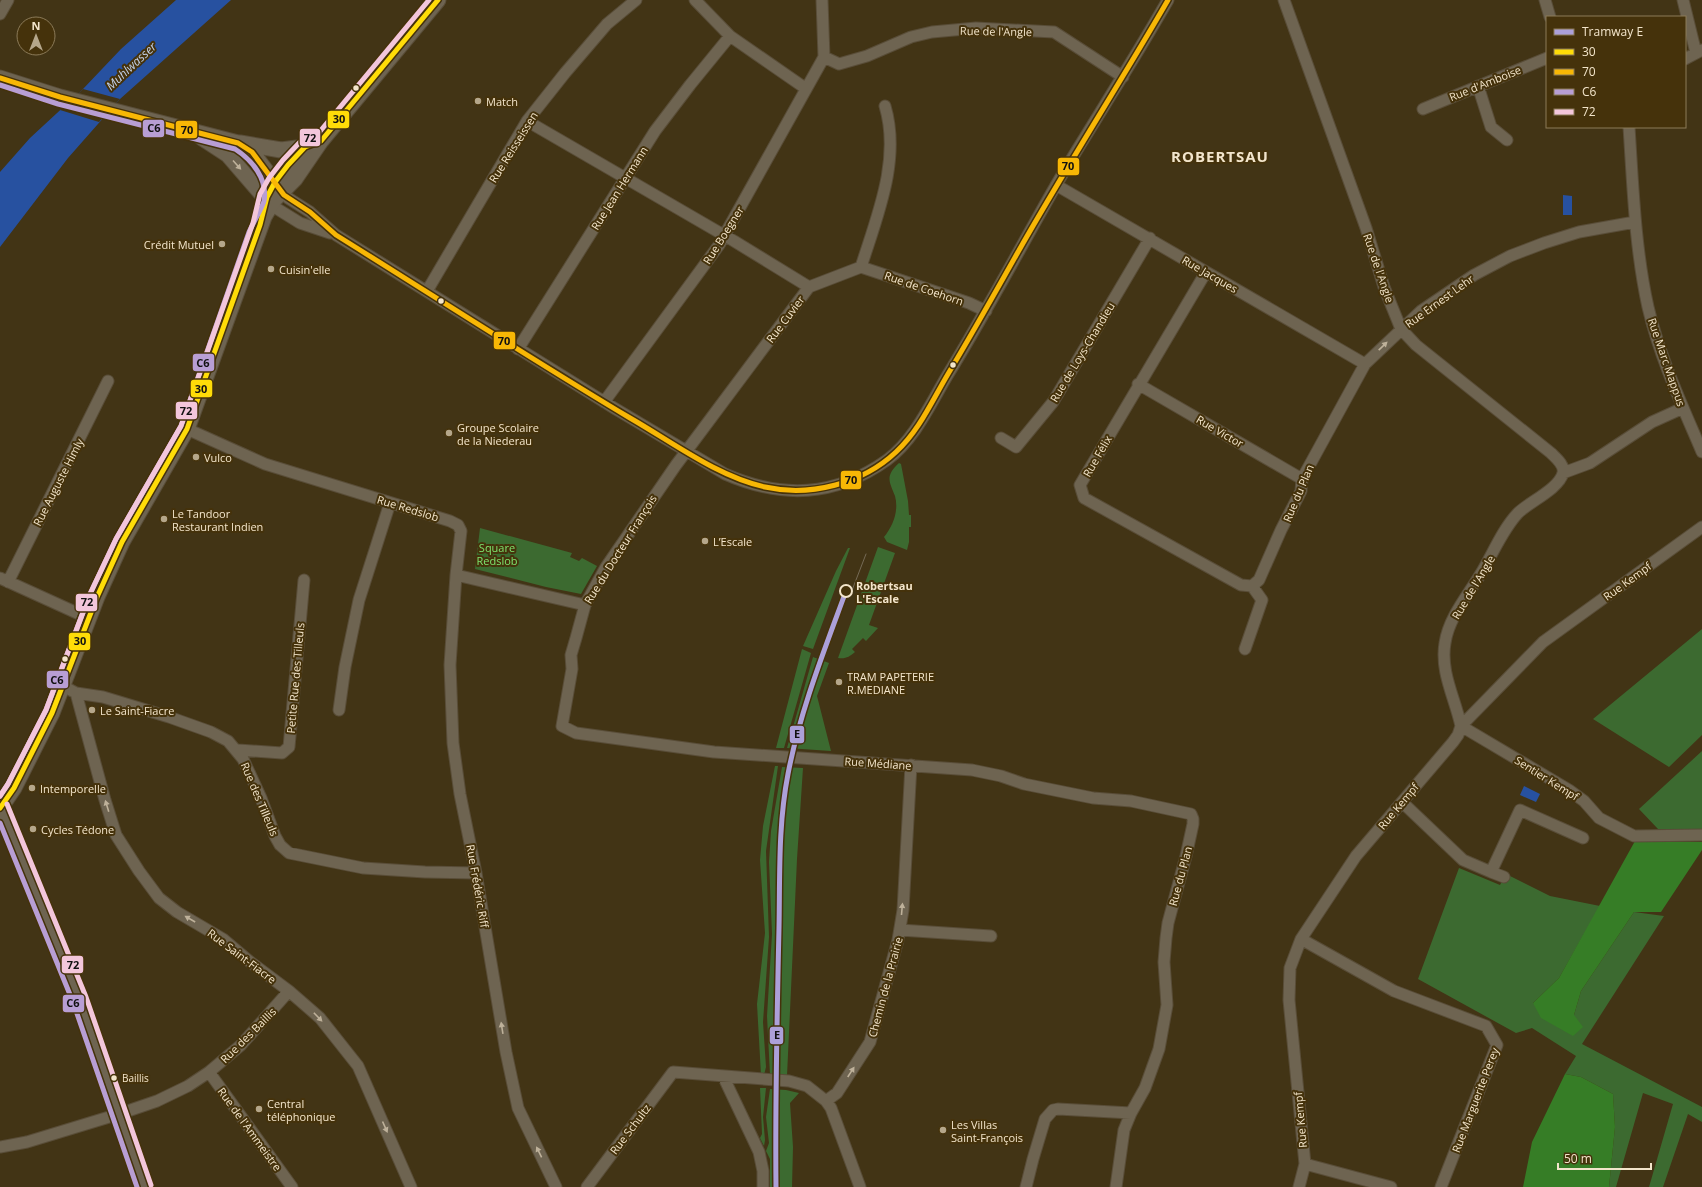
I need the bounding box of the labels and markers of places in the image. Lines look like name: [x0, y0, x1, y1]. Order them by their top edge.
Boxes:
unlabelled marker: [351, 83, 361, 93]
place label: Match: [486, 94, 518, 109]
marker: Match: [473, 96, 483, 106]
place label: Crédit Mutuel: [144, 237, 214, 252]
marker: Crédit Mutuel: [217, 239, 227, 249]
place label: Cuisin'elle: [279, 262, 331, 277]
marker: Cuisin'elle: [266, 264, 276, 274]
unlabelled marker: [436, 296, 446, 306]
unlabelled marker: [948, 360, 958, 370]
place label: Groupe Scolaire de la Niederau: [457, 420, 539, 448]
marker: Groupe Scolaire de la Niederau: [444, 428, 454, 438]
place label: Vulco: [204, 450, 232, 465]
marker: Vulco: [191, 452, 201, 462]
place label: Le Tandoor Restaurant Indien: [172, 506, 263, 534]
marker: Le Tandoor Restaurant Indien: [159, 514, 169, 524]
place label: L’Escale: [713, 534, 752, 549]
marker: L’Escale: [700, 536, 710, 546]
place label: Robertsau L'Escale: [856, 578, 913, 606]
marker: Robertsau L'Escale: [839, 584, 853, 598]
unlabelled marker: [60, 654, 70, 664]
place label: TRAM PAPETERIE R.MEDIANE: [847, 669, 934, 697]
marker: TRAM PAPETERIE R.MEDIANE: [834, 677, 844, 687]
place label: Le Saint-Fiacre: [100, 703, 174, 718]
marker: Le Saint-Fiacre: [87, 705, 97, 715]
place label: Intemporelle: [40, 781, 106, 796]
marker: Intemporelle: [27, 783, 37, 793]
place label: Cycles Tédone: [41, 822, 114, 837]
marker: Cycles Tédone: [28, 824, 38, 834]
place label: Baillis: [122, 1071, 149, 1085]
marker: Baillis: [109, 1073, 119, 1083]
place label: Central téléphonique: [267, 1096, 335, 1124]
marker: Central téléphonique: [254, 1104, 264, 1114]
place label: Les Villas Saint-François: [951, 1117, 1023, 1145]
marker: Les Villas Saint-François: [938, 1125, 948, 1135]

